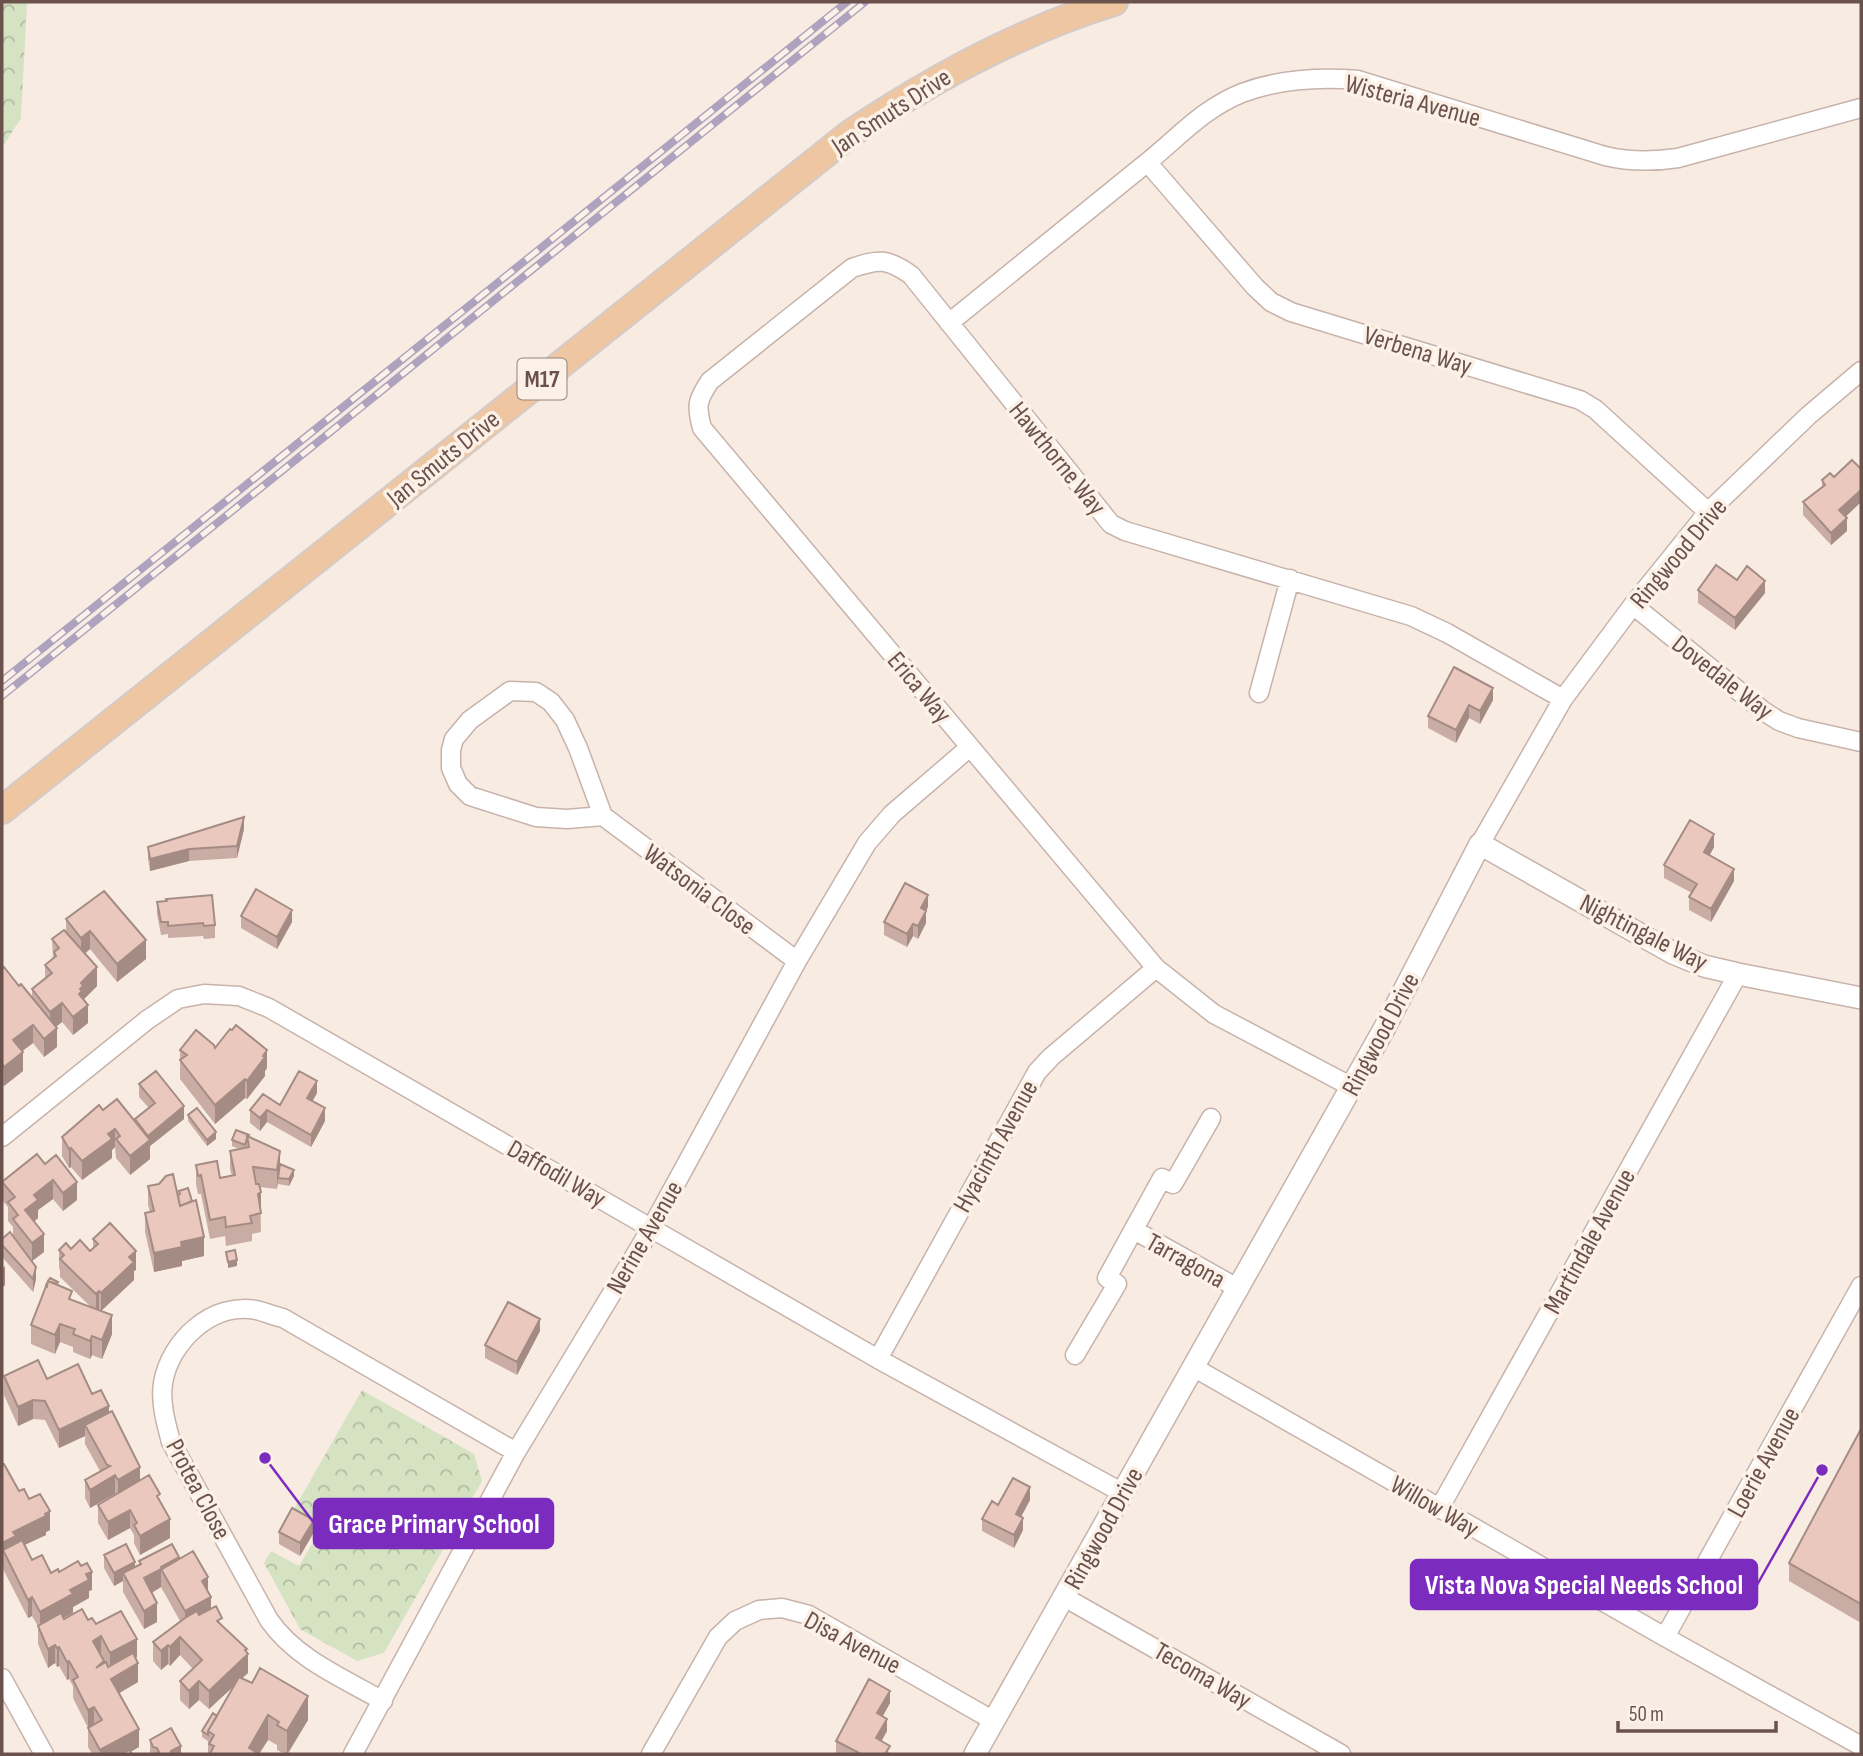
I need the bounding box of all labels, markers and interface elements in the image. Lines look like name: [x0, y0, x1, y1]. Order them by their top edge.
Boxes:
street label: Jan Smuts Drive: [826, 62, 957, 163]
street label: Wisteria Avenue: [1341, 68, 1484, 134]
street label: Verbena Way: [1360, 320, 1475, 383]
road number: M17: [518, 358, 566, 400]
street label: Hawthorne Way: [1002, 396, 1112, 522]
street label: Jan Smuts Drive: [381, 404, 507, 515]
street label: Ringwood Drive: [1624, 492, 1734, 615]
street label: Dovedale Way: [1665, 629, 1779, 727]
street label: Erica Way: [880, 646, 958, 730]
street label: Watsonia Close: [637, 838, 761, 942]
street label: Nightingale Way: [1574, 888, 1712, 979]
street label: Ringwood Drive: [1336, 968, 1427, 1101]
street label: Hyacinth Avenue: [947, 1075, 1045, 1218]
street label: Daffodil Way: [502, 1134, 611, 1215]
street label: Martindale Avenue: [1538, 1164, 1643, 1320]
street label: Nerine Avenue: [601, 1176, 690, 1300]
street label: Tarragona: [1140, 1227, 1230, 1296]
street label: Loerie Avenue: [1721, 1402, 1807, 1523]
street label: Protea Close: [158, 1434, 237, 1545]
street label: Ringwood Drive: [1058, 1462, 1150, 1595]
street label: Willow Way: [1385, 1470, 1484, 1545]
callout: Grace Primary School: [314, 1499, 553, 1548]
text: Grace Primary School: [328, 1508, 540, 1541]
callout: Vista Nova Special Needs School: [1411, 1560, 1757, 1609]
text: Vista Nova Special Needs School: [1425, 1569, 1743, 1602]
street label: Disa Avenue: [799, 1605, 906, 1682]
street label: Tecoma Way: [1148, 1636, 1256, 1717]
scale bar: [1618, 1690, 1776, 1734]
text: 50 m: [1629, 1702, 1664, 1727]

